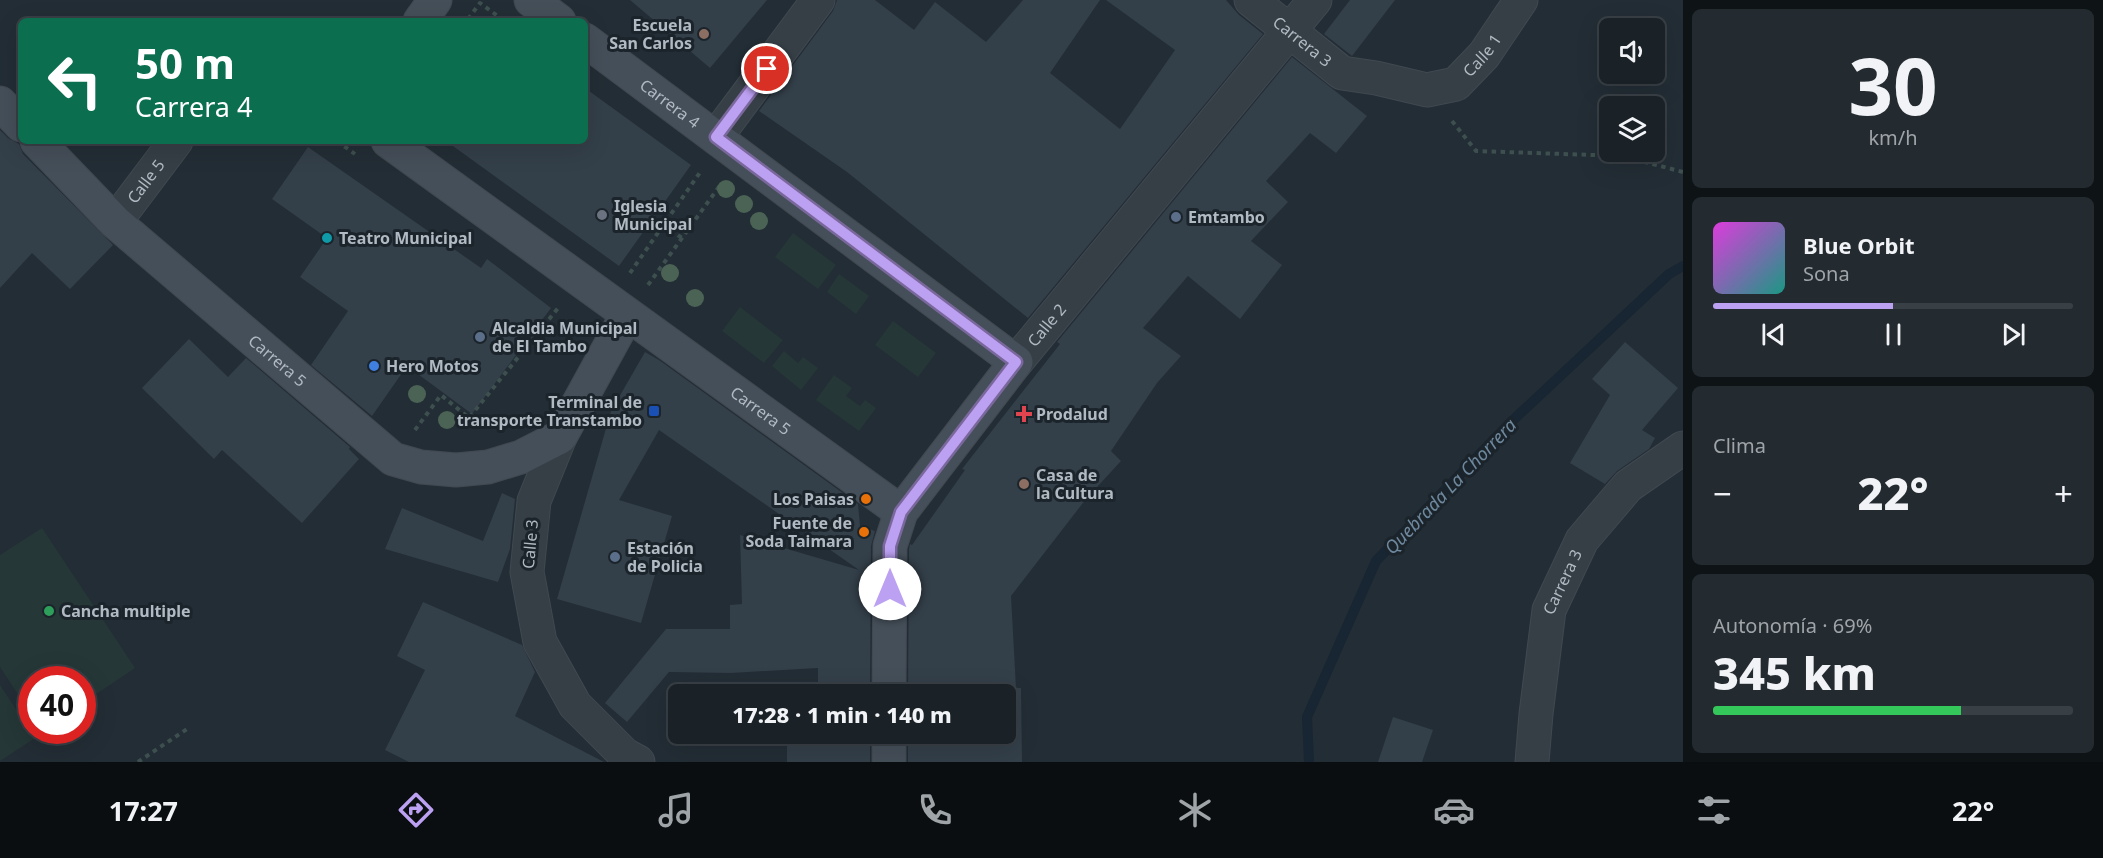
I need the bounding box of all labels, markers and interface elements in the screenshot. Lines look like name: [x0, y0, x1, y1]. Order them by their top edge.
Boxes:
street label: Carrera 3: [1268, 11, 1337, 72]
place label: Escuela San Carlos: [609, 14, 692, 54]
map controls: [1599, 18, 1665, 162]
button: sound: [1599, 18, 1665, 84]
marker: Escuela San Carlos: [697, 27, 711, 41]
street label: Calle 1: [1458, 29, 1506, 82]
text: 30: [1848, 32, 1938, 138]
text: 50 m: [135, 34, 235, 91]
icon: left: [36, 42, 114, 120]
pin: [741, 43, 792, 94]
icon: arrive: [750, 52, 783, 85]
street label: Carrera 4: [635, 74, 704, 133]
text: Carrera 4: [135, 88, 252, 125]
button: layers: [1599, 96, 1665, 162]
text: km/h: [1868, 124, 1918, 151]
street label: Calle 5: [122, 155, 169, 208]
place label: Iglesia Municipal: [614, 195, 692, 235]
place label: Emtambo: [1188, 206, 1265, 228]
marker: Iglesia Municipal: [595, 208, 609, 222]
marker: Emtambo: [1169, 210, 1183, 224]
place label: Teatro Municipal: [339, 227, 472, 249]
text: Blue Orbit: [1803, 230, 1915, 260]
marker: Teatro Municipal: [320, 231, 334, 245]
text: Sona: [1803, 260, 1850, 287]
street label: Calle 2: [1022, 299, 1071, 351]
place label: Alcaldia Municipal de El Tambo: [492, 317, 637, 357]
icon: previous: [1757, 318, 1790, 351]
icon: pause: [1877, 318, 1910, 351]
icon: next: [1997, 318, 2030, 351]
street label: Carrera 5: [244, 330, 311, 392]
marker: Alcaldia Municipal de El Tambo: [473, 330, 487, 344]
place label: Hero Motos: [386, 355, 479, 377]
marker: Hero Motos: [367, 359, 381, 373]
street label: Carrera 5: [726, 381, 795, 440]
place label: Terminal de transporte Transtambo: [457, 391, 642, 431]
place label: Prodalud: [1036, 403, 1108, 425]
marker: Terminal de transporte Transtambo: [647, 404, 661, 418]
marker: Prodalud: [1017, 407, 1031, 421]
water label: Quebrada La Chorrera: [1379, 413, 1521, 559]
text: Clima: [1713, 432, 1766, 459]
text: 22°: [1857, 462, 1929, 523]
place label: Casa de la Cultura: [1036, 464, 1114, 504]
text: −: [1713, 471, 1732, 516]
text: +: [2054, 471, 2073, 516]
marker: Casa de la Cultura: [1017, 477, 1031, 491]
place label: Los Paisas: [773, 488, 854, 510]
marker: Los Paisas: [859, 492, 873, 506]
place label: Fuente de Soda Taimara: [745, 512, 852, 552]
street label: Calle 3: [517, 518, 543, 570]
marker: Fuente de Soda Taimara: [857, 525, 871, 539]
place label: Estación de Policia: [627, 537, 703, 577]
street label: Carrera 3: [1537, 546, 1587, 618]
marker: Estación de Policia: [608, 550, 622, 564]
position arrow: [858, 557, 922, 621]
place label: Cancha multiple: [61, 600, 191, 622]
marker: Cancha multiple: [42, 604, 56, 618]
text: Autonomía · 69%: [1713, 612, 1872, 639]
text: 345 km: [1713, 642, 1876, 703]
speed limit sign: 40: [18, 666, 96, 744]
text: 17:28 · 1 min · 140 m: [732, 699, 952, 729]
icon: directions: [395, 789, 437, 831]
icon: music: [655, 789, 697, 831]
icon: phone: [914, 789, 956, 831]
icon: climate: [1174, 789, 1216, 831]
icon: car: [1433, 789, 1475, 831]
icon: filters: [1693, 789, 1735, 831]
text: 17:27: [109, 792, 178, 829]
text: 22°: [1952, 792, 1994, 829]

